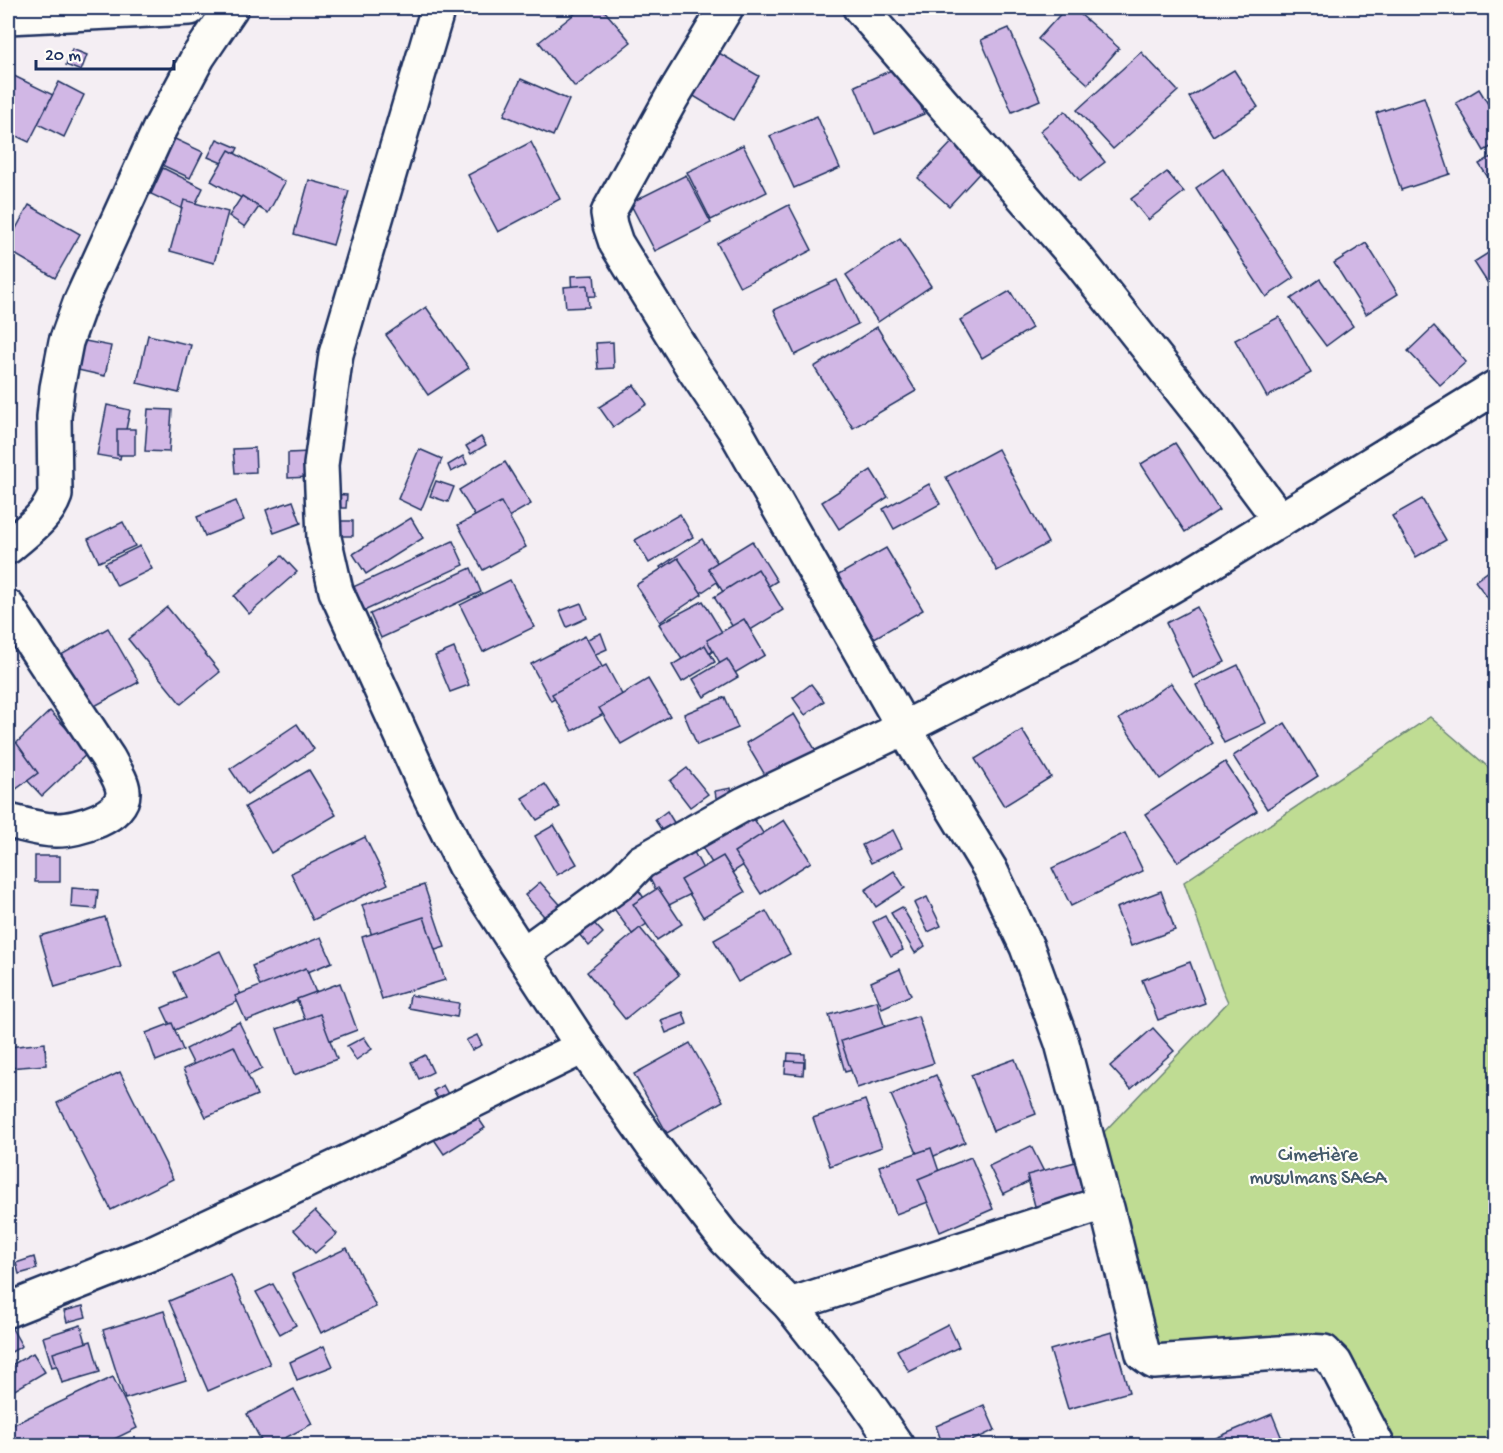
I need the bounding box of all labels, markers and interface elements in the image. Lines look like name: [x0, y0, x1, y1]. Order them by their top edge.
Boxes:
scale bar: [36, 33, 174, 71]
text: 20 m: [45, 46, 81, 67]
park label: Cimetière musulmans SAGA: [1249, 1145, 1388, 1191]

